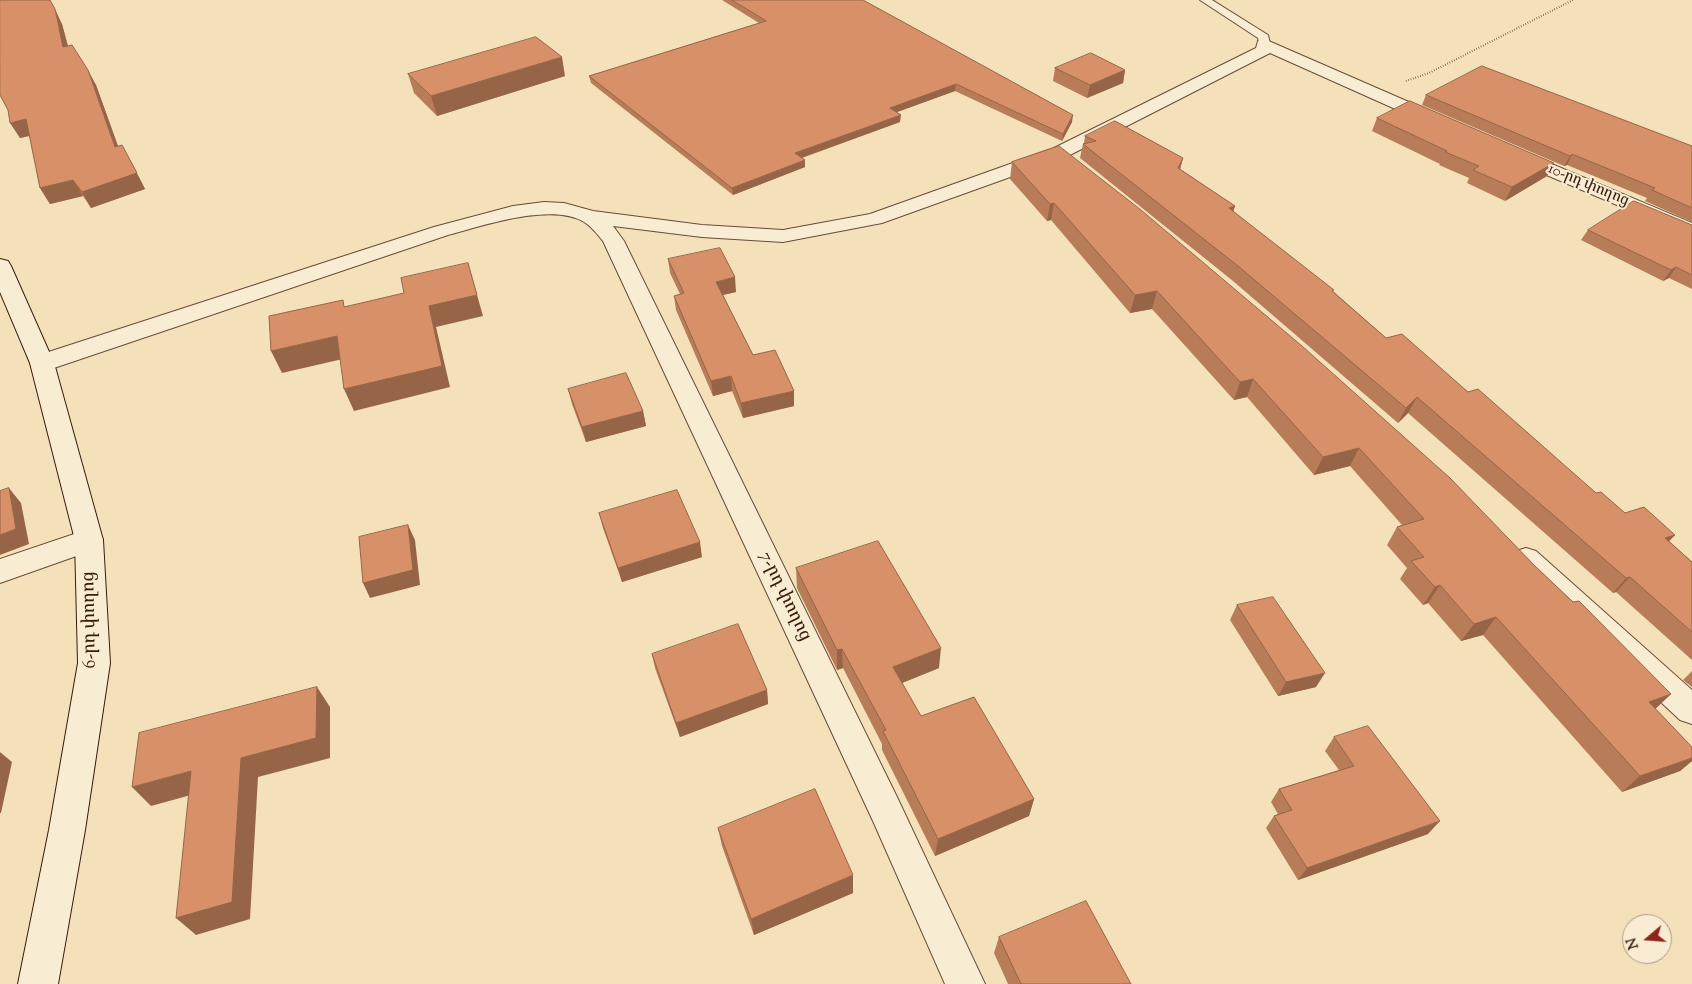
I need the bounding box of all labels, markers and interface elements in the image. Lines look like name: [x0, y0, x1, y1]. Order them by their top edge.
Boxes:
street label: 10-րդ փողոց: [1545, 161, 1631, 211]
street label: 7-րդ փողոց: [753, 549, 815, 645]
street label: 6-րդ փողոց: [79, 571, 103, 669]
north arrow: [1622, 914, 1672, 964]
text: N: [1622, 935, 1645, 952]

